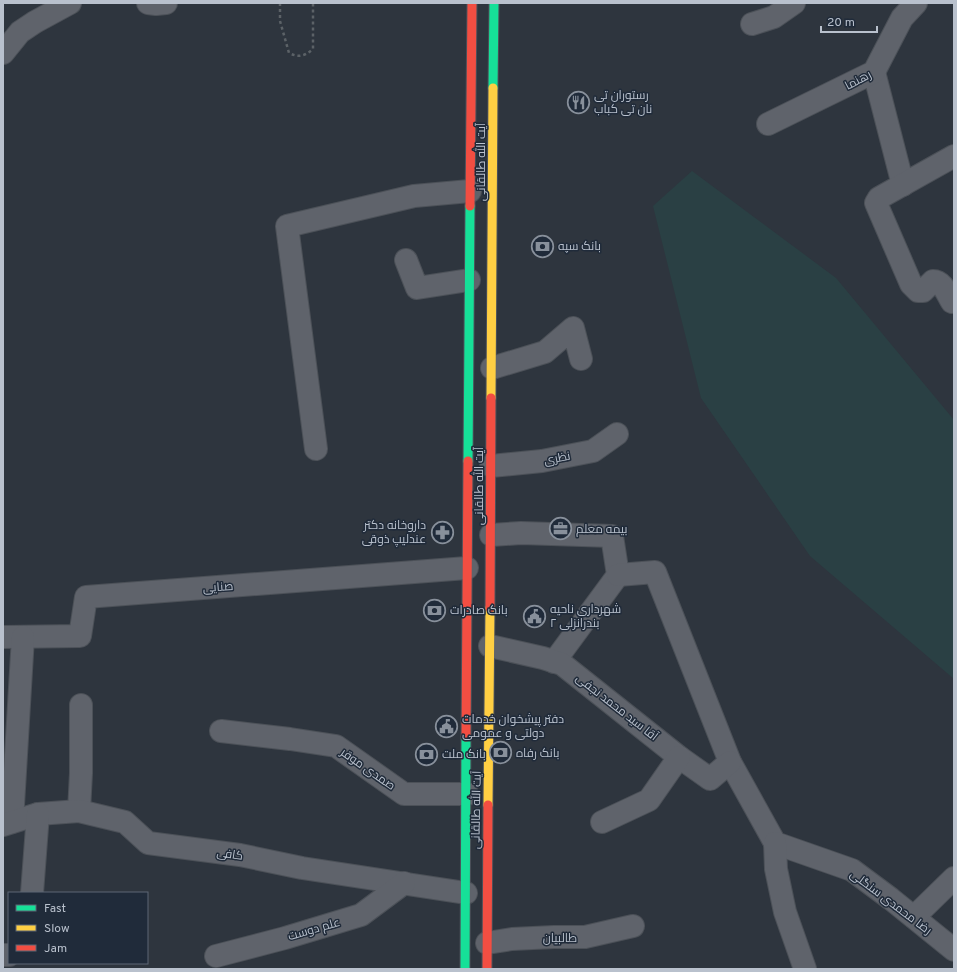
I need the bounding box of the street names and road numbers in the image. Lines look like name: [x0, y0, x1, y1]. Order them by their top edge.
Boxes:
street label: رهنما: [842, 67, 875, 94]
street label: آیت الله طالقانی: [473, 122, 490, 201]
street label: آیت الله طالقانی: [471, 446, 488, 525]
street label: نظری: [543, 449, 572, 469]
street label: صنایی: [202, 579, 234, 597]
street label: آقا سید محمد نجفی: [572, 671, 662, 746]
street label: صمدی موقر: [336, 744, 398, 795]
street label: آیت الله طالقانی: [467, 770, 486, 849]
street label: کافی: [215, 845, 244, 865]
street label: رضا محمدی سنگلی: [846, 867, 935, 939]
street label: علم دوست: [286, 915, 342, 945]
street label: طالبیان: [543, 931, 577, 947]

